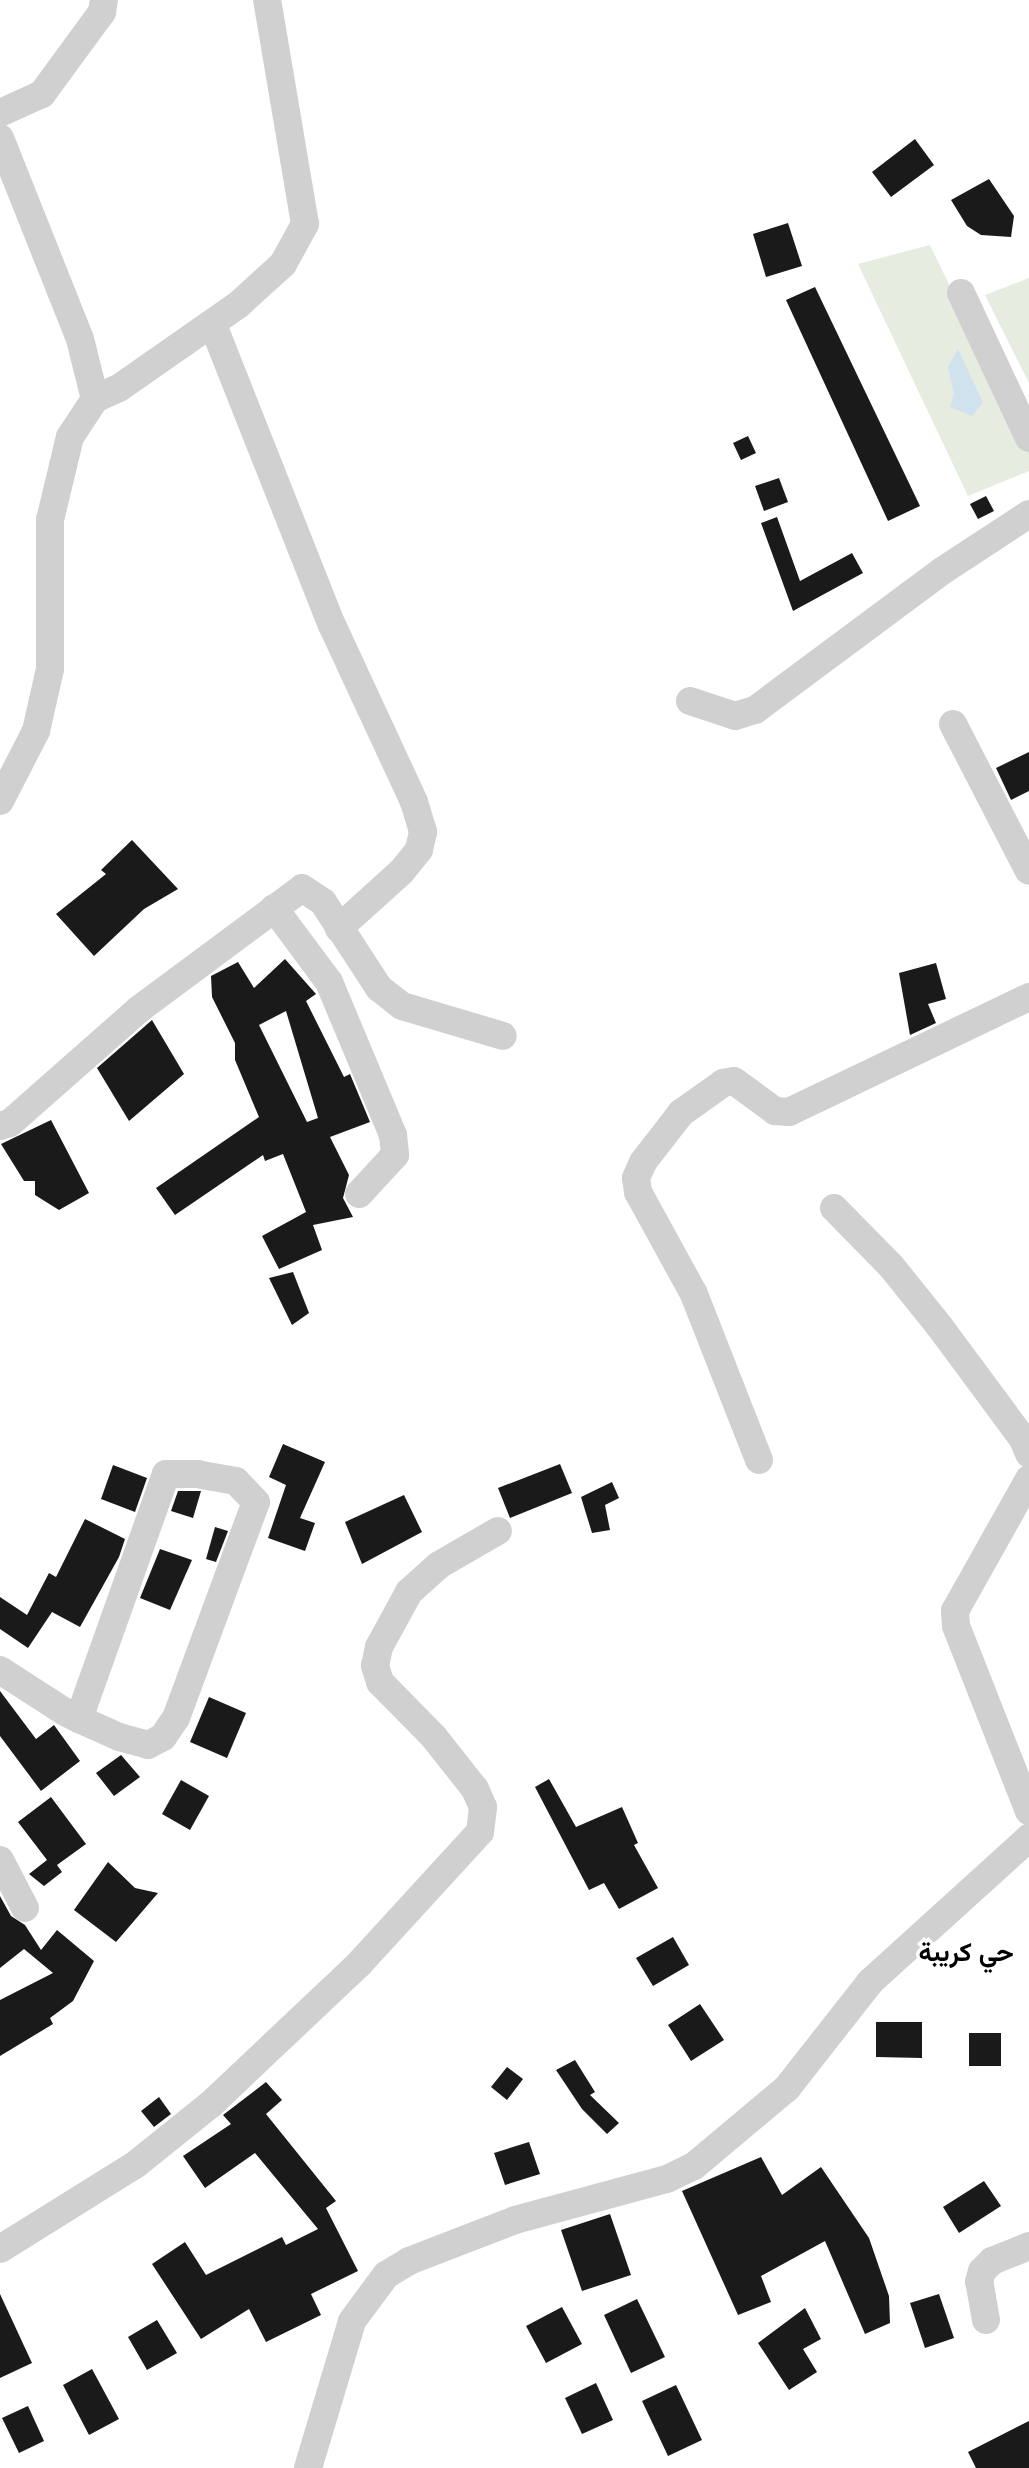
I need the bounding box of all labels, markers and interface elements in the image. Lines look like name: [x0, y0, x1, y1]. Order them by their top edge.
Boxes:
district label: حي كريبة: [918, 1936, 1014, 1968]

